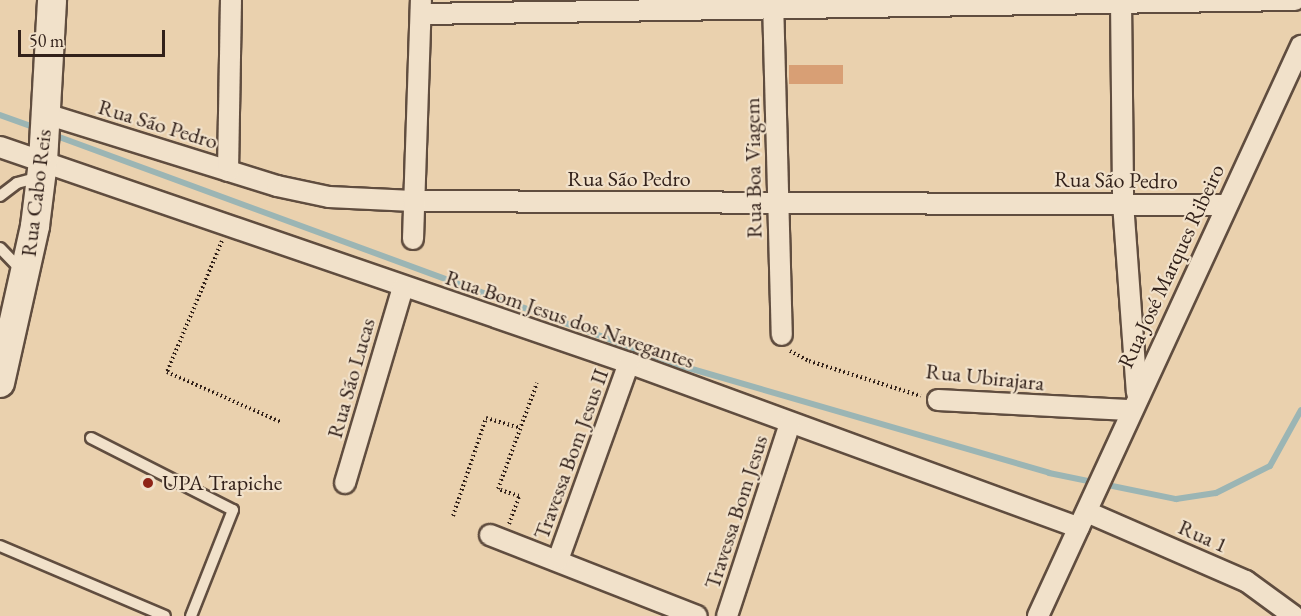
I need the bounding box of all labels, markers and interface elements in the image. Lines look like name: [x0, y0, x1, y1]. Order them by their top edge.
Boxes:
scale bar: [21, 18, 168, 56]
text: 50 m: [29, 29, 64, 52]
street label: Rua São Pedro: [95, 93, 221, 155]
street label: Rua Boa Viagem: [739, 97, 767, 239]
street label: Rua Cabo Reis: [15, 128, 57, 258]
street label: Rua José Marques Ribeiro: [1112, 160, 1230, 372]
street label: Rua São Pedro: [567, 166, 691, 192]
street label: Rua São Pedro: [1054, 166, 1178, 194]
street label: Rua Bom Jesus dos Navegantes: [442, 264, 698, 374]
street label: Rua São Lucas: [321, 315, 381, 441]
street label: Rua Ubirajara: [924, 358, 1046, 396]
street label: Travessa Bom Jesus II: [528, 365, 614, 543]
street label: Travessa Bom Jesus: [699, 432, 773, 592]
place label: UPA Trapiche: [162, 470, 282, 496]
marker: UPA Trapiche: [139, 474, 157, 492]
street label: Rua 1: [1174, 514, 1232, 558]

